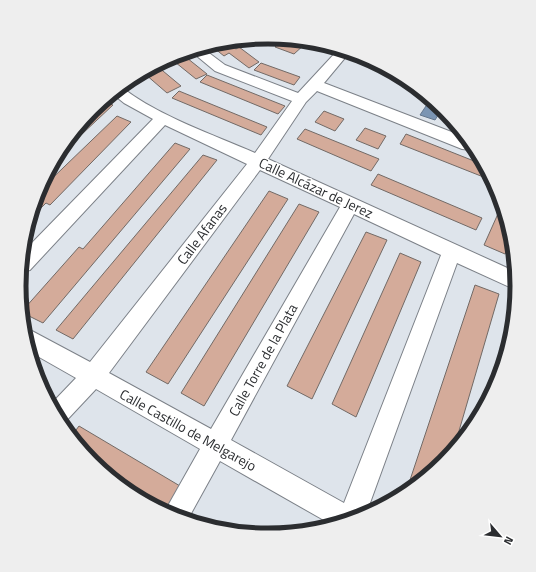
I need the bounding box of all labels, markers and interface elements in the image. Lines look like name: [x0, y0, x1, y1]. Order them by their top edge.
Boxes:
street label: Calle Alcázar de Jerez: [256, 152, 377, 223]
street label: Calle Afanas: [171, 199, 232, 269]
street label: Calle Torre de la Plata: [223, 300, 302, 420]
street label: Calle Castillo de Melgarejo: [116, 383, 260, 476]
north arrow: [480, 516, 520, 556]
text: N: [500, 534, 518, 548]

